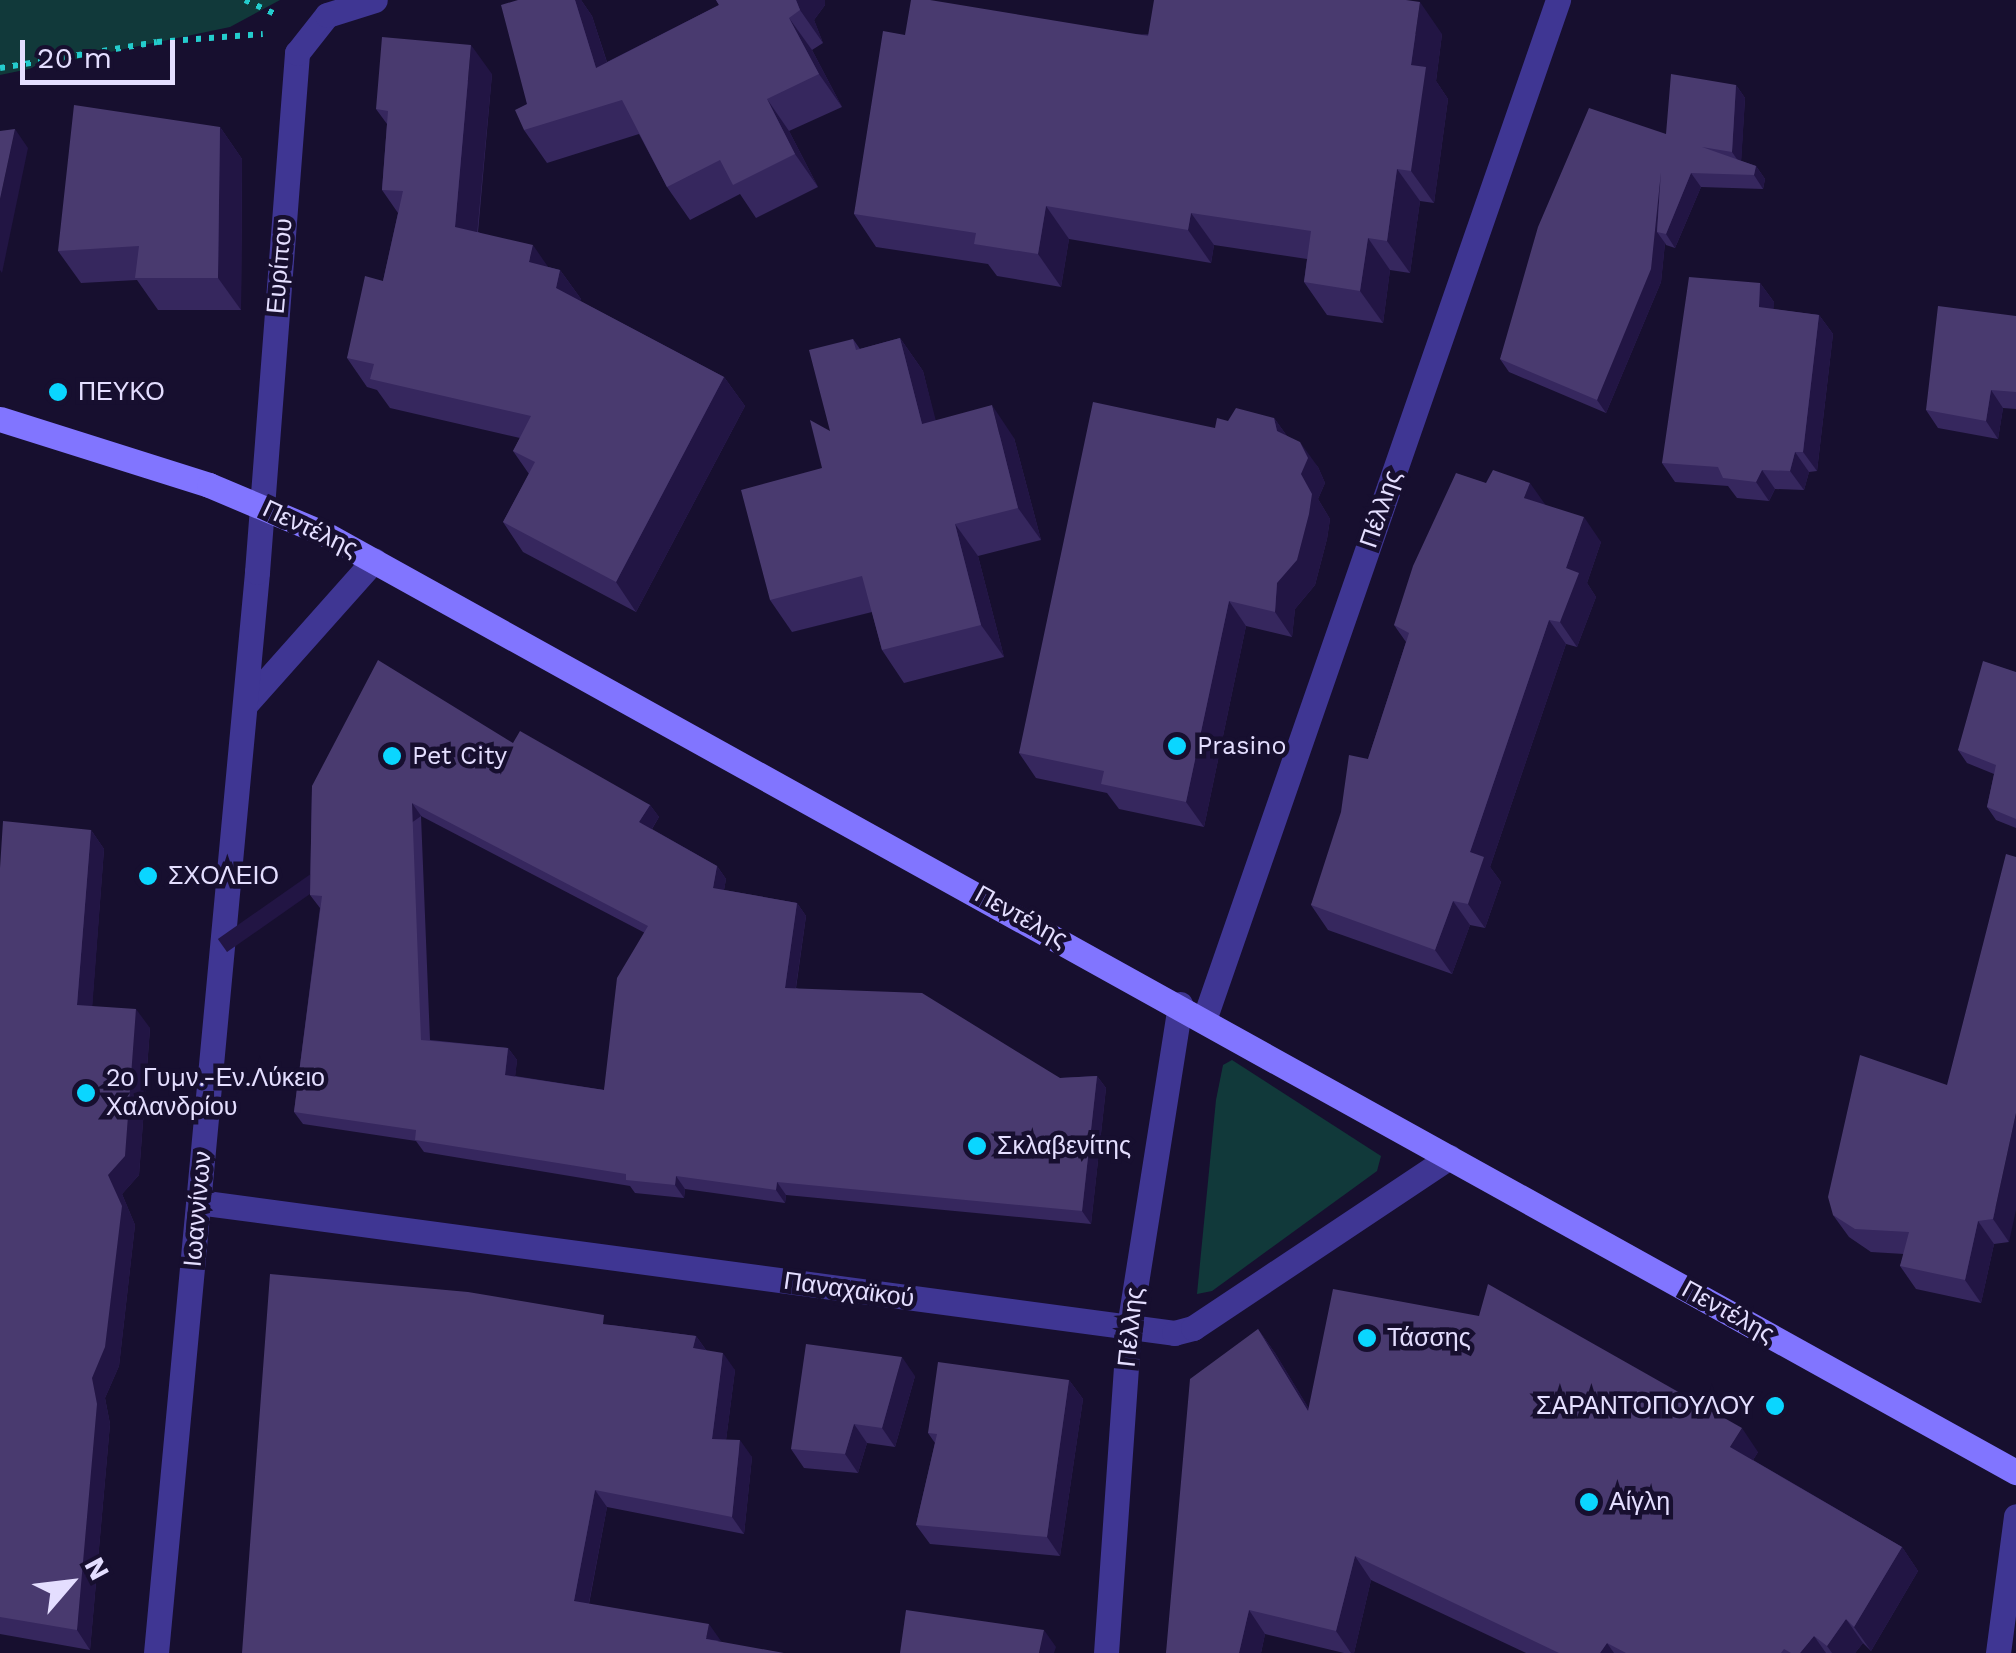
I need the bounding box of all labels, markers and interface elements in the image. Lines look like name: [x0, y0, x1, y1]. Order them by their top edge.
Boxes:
scale bar: [25, 20, 180, 82]
text: 20 m: [37, 40, 112, 75]
street label: Ευρίπου: [261, 217, 299, 315]
place label: ΠΕΥΚΟ: [78, 377, 165, 407]
marker: ΠΕΥΚΟ: [47, 381, 69, 403]
street label: Πέλλης: [1354, 466, 1408, 552]
street label: Πεντέλης: [258, 494, 362, 564]
place label: Prasino: [1197, 731, 1287, 761]
marker: Prasino: [1166, 735, 1188, 757]
place label: Pet City: [412, 741, 507, 771]
marker: Pet City: [381, 745, 403, 767]
place label: ΣΧΟΛΕΙΟ: [168, 861, 279, 891]
marker: ΣΧΟΛΕΙΟ: [137, 865, 159, 887]
street label: Πεντέλης: [969, 879, 1073, 955]
place label: 2ο Γυμν.-Εν.Λύκειο Χαλανδρίου: [106, 1064, 325, 1123]
marker: 2ο Γυμν.-Εν.Λύκειο Χαλανδρίου: [75, 1082, 97, 1104]
place label: Σκλαβενίτης: [997, 1131, 1131, 1161]
marker: Σκλαβενίτης: [966, 1135, 988, 1157]
street label: Ιωαννίνων: [178, 1150, 218, 1268]
street label: Παναχαϊκού: [782, 1266, 916, 1314]
street label: Πεντέλης: [1676, 1274, 1780, 1350]
street label: Πέλλης: [1112, 1286, 1150, 1368]
place label: Τάσσης: [1387, 1323, 1471, 1353]
marker: Τάσσης: [1356, 1327, 1378, 1349]
place label: ΣΑΡΑΝΤΟΠΟΥΛΟΥ: [1536, 1391, 1755, 1421]
marker: ΣΑΡΑΝΤΟΠΟΥΛΟΥ: [1764, 1395, 1786, 1417]
place label: Αίγλη: [1609, 1487, 1670, 1517]
marker: Αίγλη: [1578, 1491, 1600, 1513]
north arrow: [20, 1533, 120, 1633]
text: N: [77, 1552, 116, 1586]

